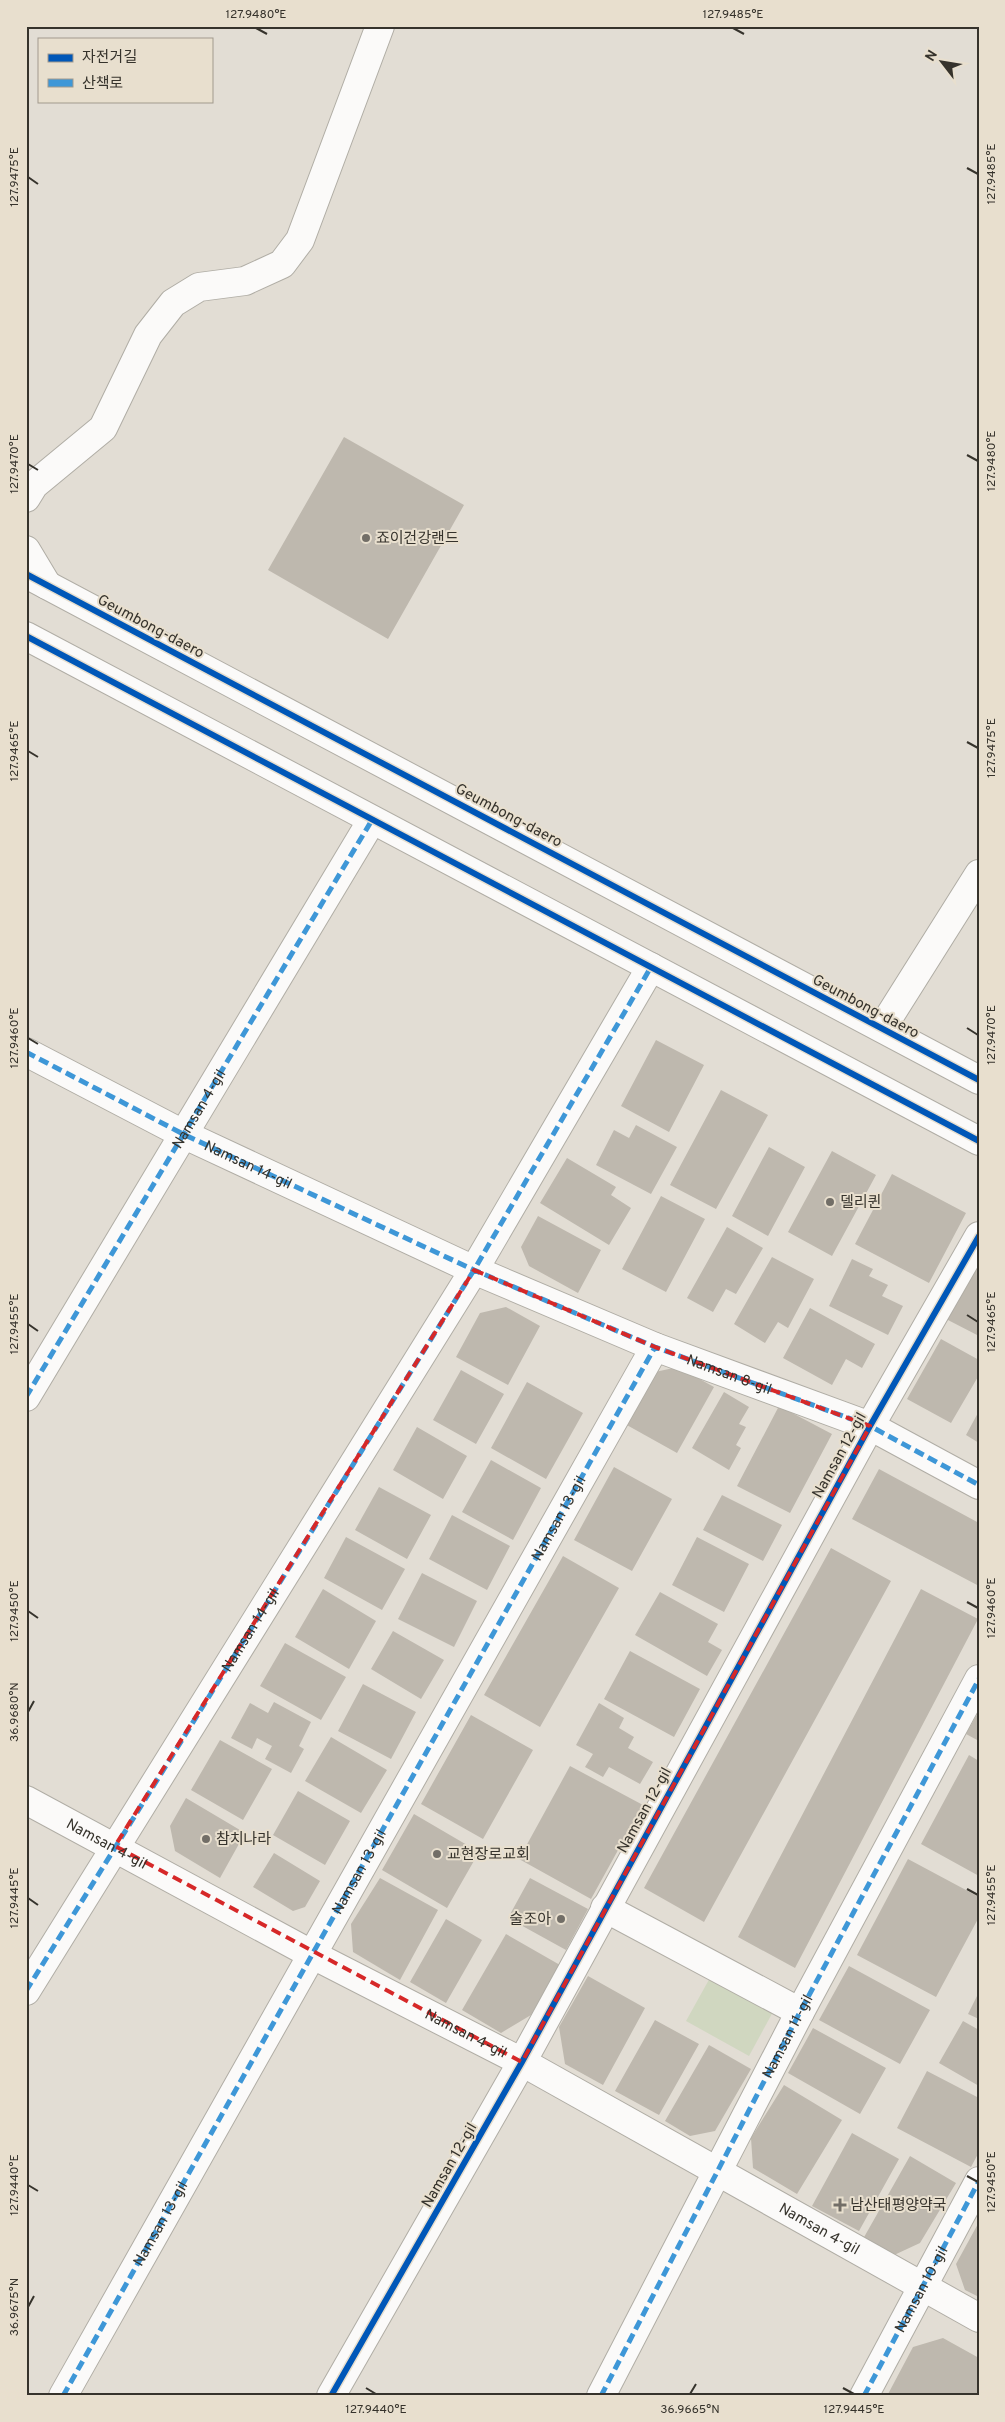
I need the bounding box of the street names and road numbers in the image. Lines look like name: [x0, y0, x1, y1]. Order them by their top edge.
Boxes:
street label: Geumbong-daero: [94, 591, 207, 664]
street label: Geumbong-daero: [452, 780, 565, 853]
street label: Geumbong-daero: [809, 971, 922, 1044]
street label: Namsan 4-gil: [169, 1066, 231, 1153]
street label: Namsan 14-gil: [200, 1137, 294, 1195]
street label: Namsan 8-gil: [683, 1351, 774, 1400]
street label: Namsan 12-gil: [809, 1410, 872, 1502]
street label: Namsan 13-gil: [528, 1473, 591, 1565]
street label: Namsan 14-gil: [218, 1585, 285, 1676]
street label: Namsan 12-gil: [614, 1765, 677, 1857]
street label: Namsan 4-gil: [62, 1815, 150, 1875]
street label: Namsan 13-gil: [329, 1827, 392, 1918]
street label: Namsan 11-gil: [759, 1992, 818, 2082]
street label: Namsan 4-gil: [421, 2006, 509, 2064]
street label: Namsan 12-gil: [418, 2120, 482, 2212]
street label: Namsan 13-gil: [130, 2178, 193, 2270]
street label: Namsan 4-gil: [775, 2200, 863, 2260]
street label: Namsan 10-gil: [891, 2243, 953, 2337]

